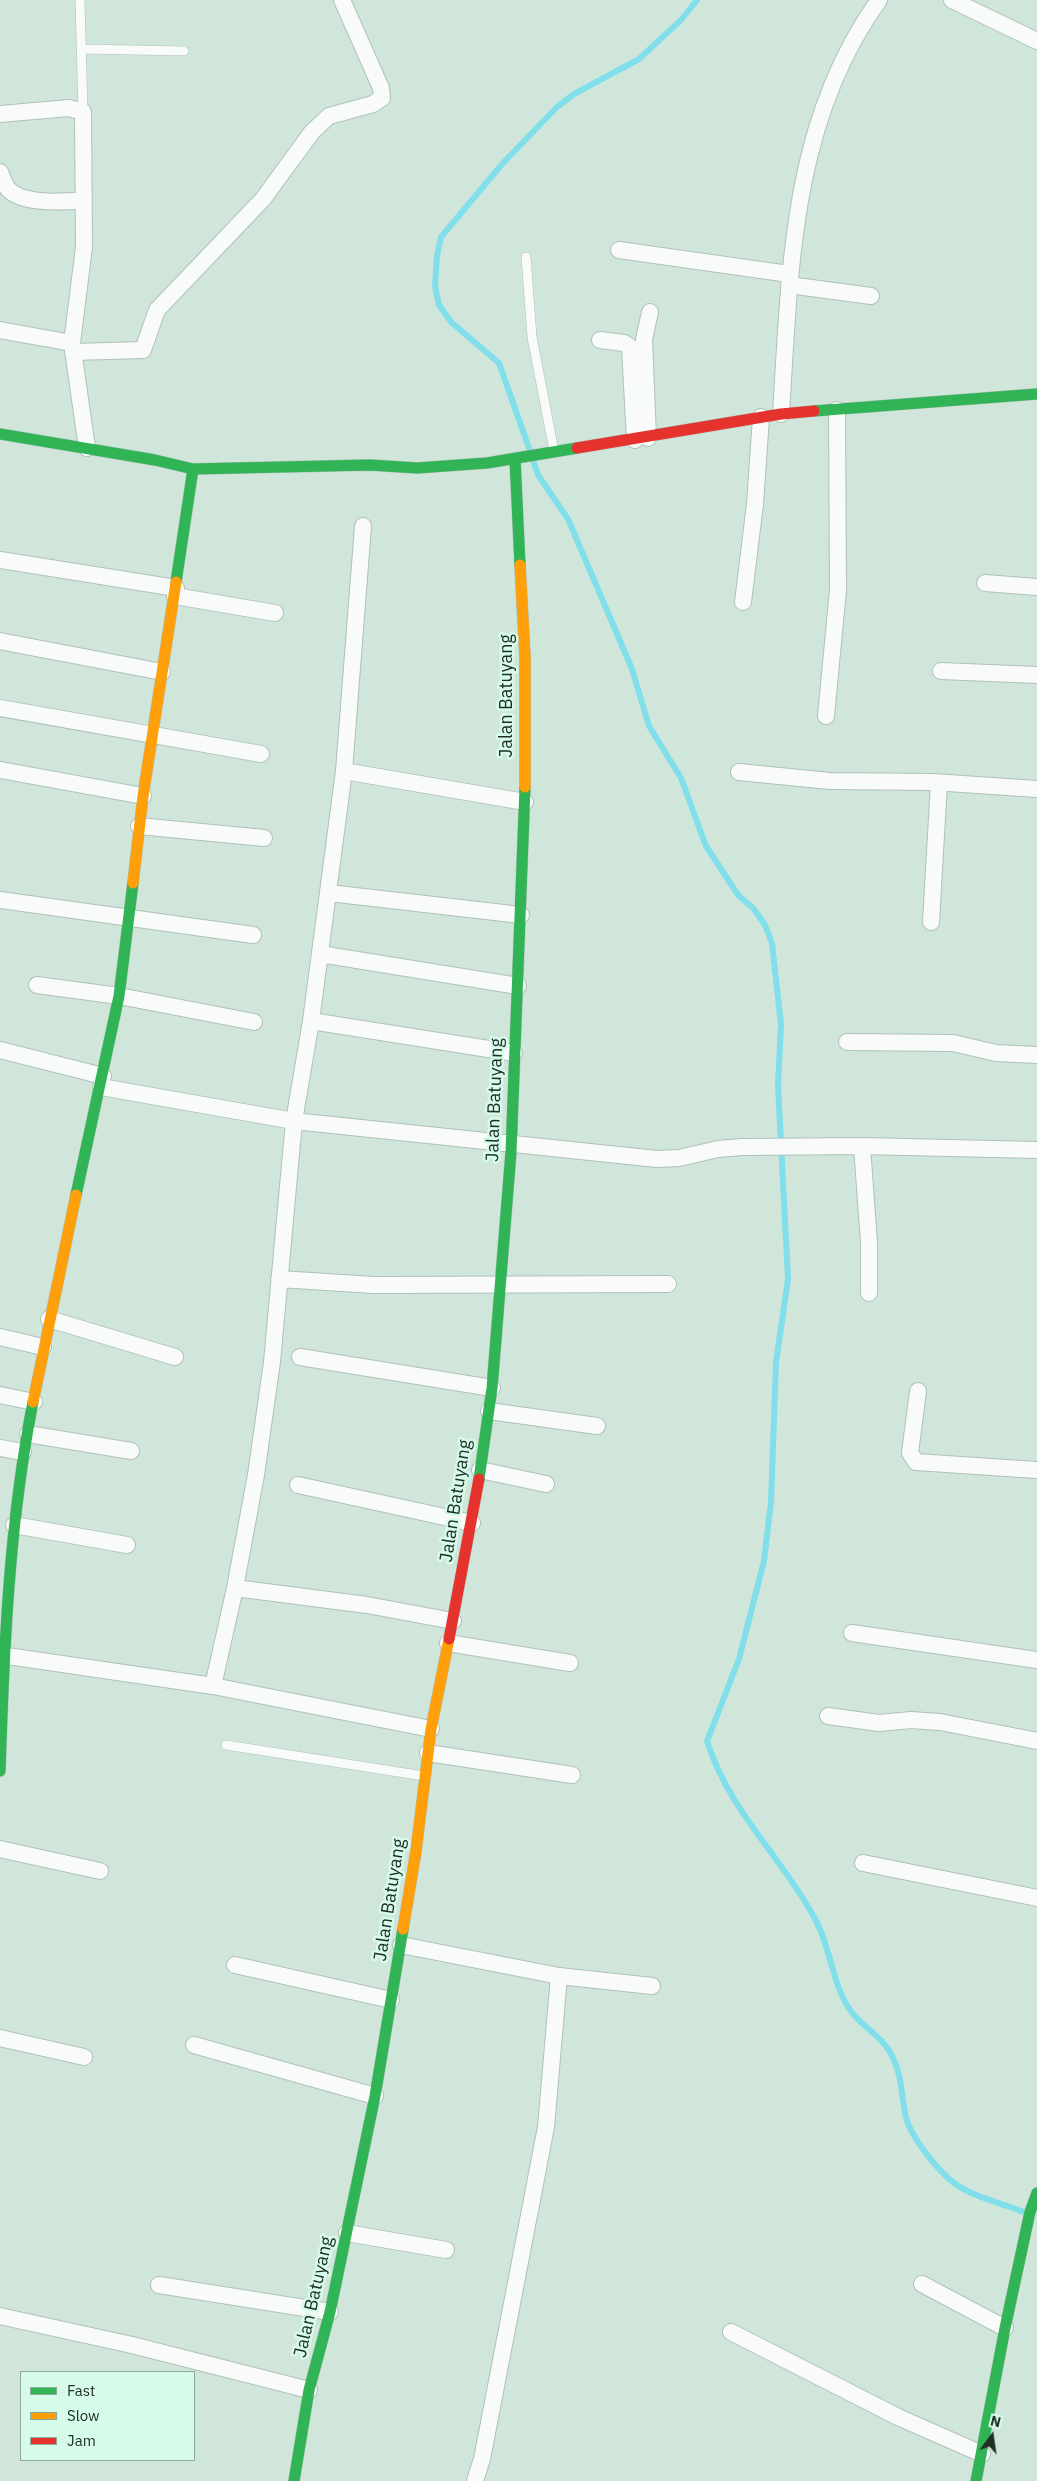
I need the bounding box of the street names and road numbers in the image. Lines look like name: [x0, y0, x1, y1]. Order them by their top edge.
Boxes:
street label: Jalan Batuyang: [496, 634, 518, 758]
street label: Jalan Batuyang: [482, 1038, 508, 1162]
street label: Jalan Batuyang: [436, 1438, 476, 1564]
street label: Jalan Batuyang: [370, 1837, 410, 1963]
street label: Jalan Batuyang: [290, 2234, 338, 2360]

